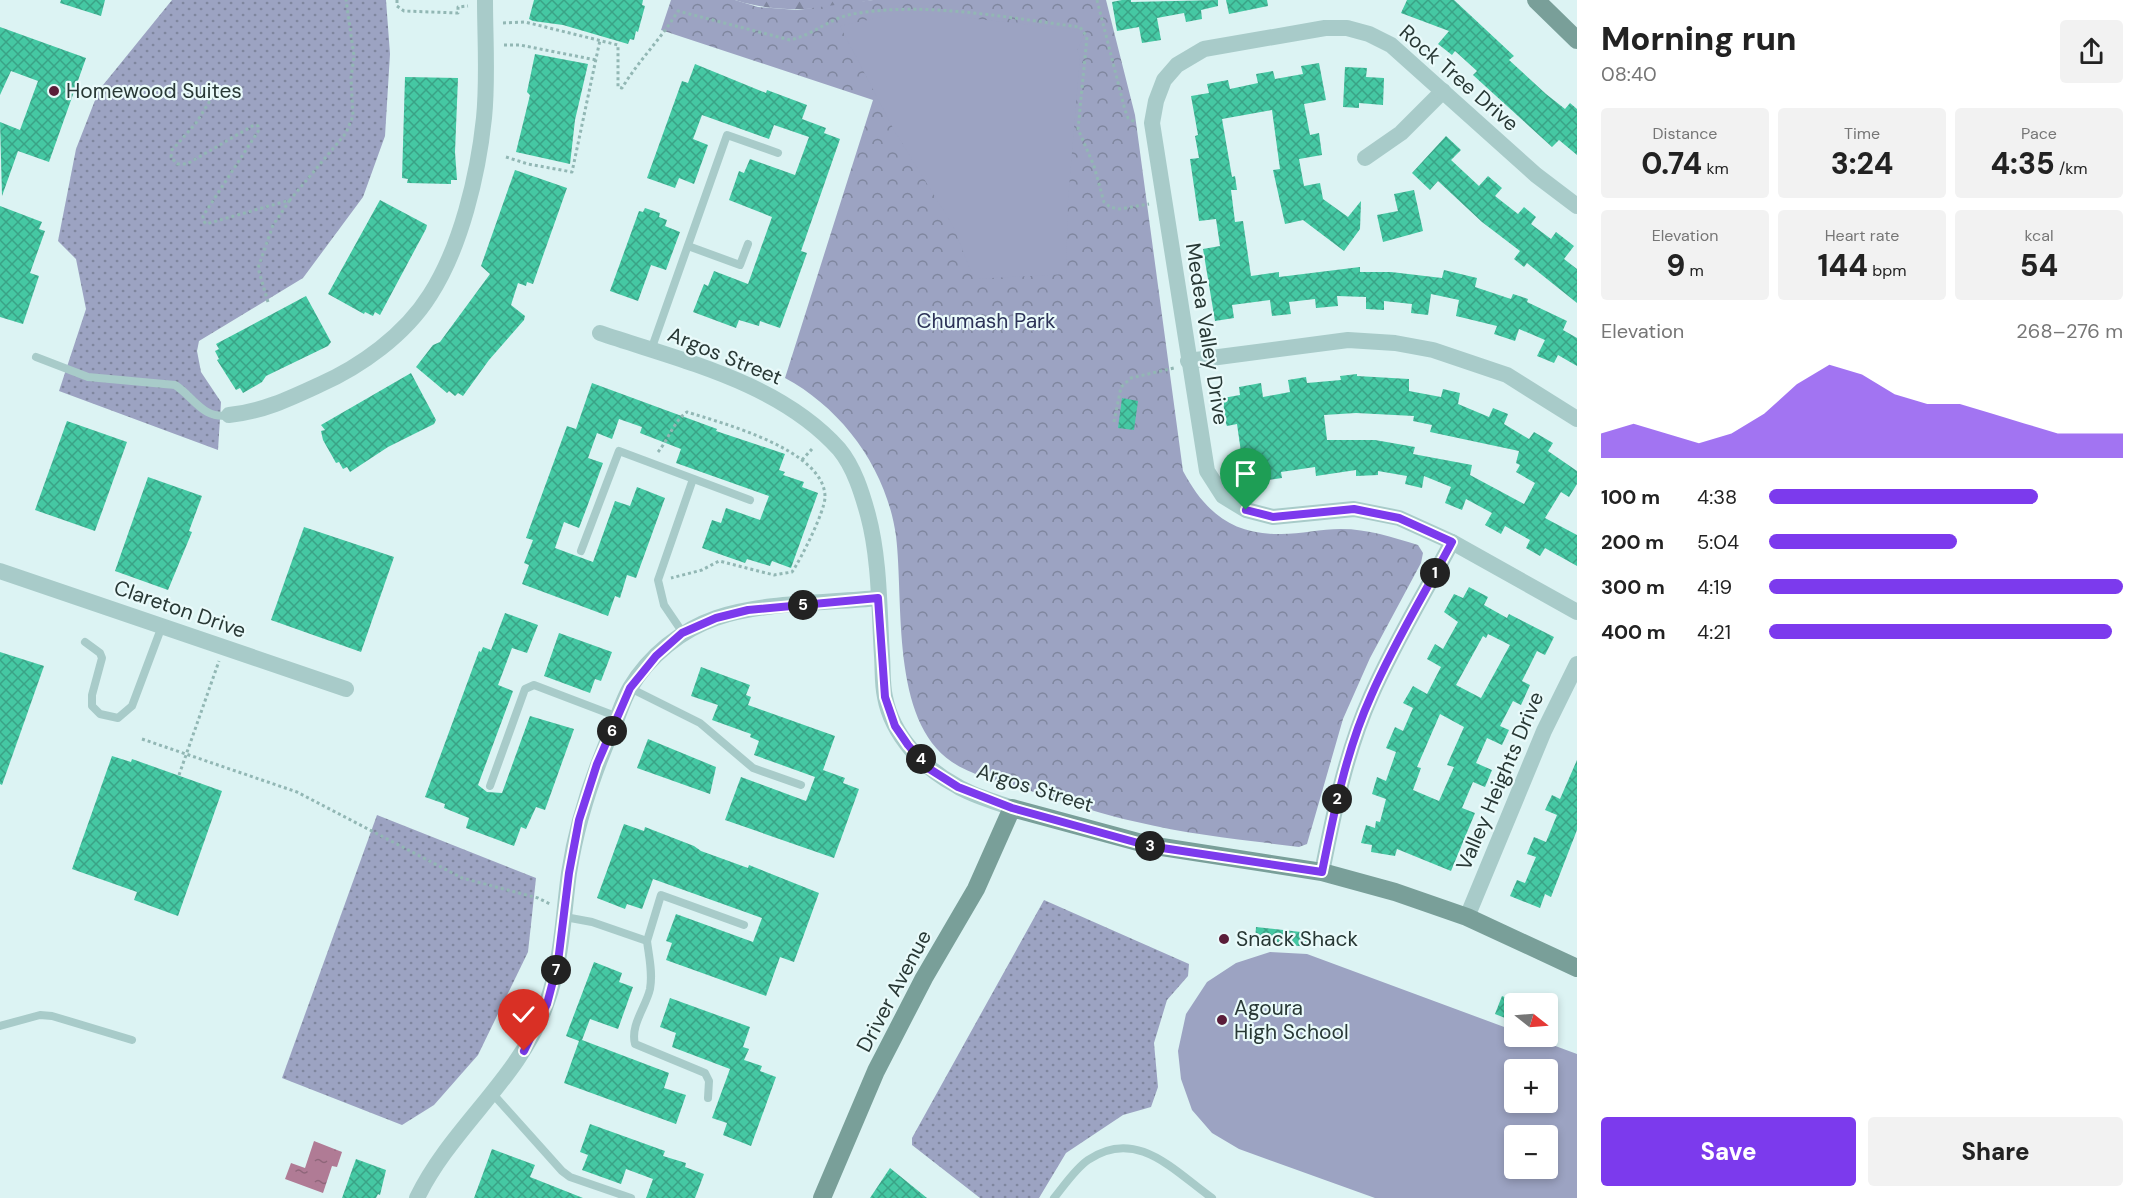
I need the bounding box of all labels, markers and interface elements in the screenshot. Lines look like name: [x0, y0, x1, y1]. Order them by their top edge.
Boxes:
text: Morning run: [1601, 17, 1796, 60]
street label: Rock Tree Drive: [1393, 18, 1525, 138]
button: share: [2060, 20, 2123, 83]
text: 08:40: [1601, 61, 1657, 87]
place label: Homewood Suites: [66, 77, 242, 105]
marker: Homewood Suites: [47, 84, 61, 98]
text: Distance: [1653, 123, 1717, 144]
text: Time: [1844, 123, 1880, 144]
text: Pace: [2021, 123, 2057, 144]
text: 0.74: [1641, 144, 1702, 183]
text: 3:24: [1831, 144, 1893, 183]
text: 4:35: [1990, 144, 2055, 183]
text: km: [1702, 158, 1729, 179]
text: /km: [2055, 158, 2088, 179]
text: Elevation: [1652, 225, 1718, 246]
text: Heart rate: [1825, 225, 1899, 246]
text: kcal: [2025, 225, 2053, 246]
street label: Medea Valley Drive: [1179, 241, 1235, 427]
text: 9: [1666, 246, 1685, 285]
text: 144: [1818, 246, 1868, 285]
text: 54: [2020, 246, 2058, 285]
text: m: [1685, 260, 1704, 281]
text: bpm: [1868, 260, 1906, 281]
park label: Chumash Park: [917, 307, 1056, 335]
text: Elevation: [1601, 318, 1684, 344]
text: 268–276 m: [2016, 318, 2123, 344]
street label: Argos Street: [664, 320, 786, 392]
pin: [1220, 448, 1271, 510]
icon: arrive: [1229, 457, 1262, 490]
text: 100 m: [1601, 484, 1660, 510]
text: 4:38: [1697, 484, 1737, 510]
text: 200 m: [1601, 529, 1664, 555]
text: 5:04: [1697, 529, 1739, 555]
pin: 1: [1420, 558, 1450, 588]
text: 1: [1432, 562, 1438, 583]
street label: Clareton Drive: [110, 573, 250, 645]
text: 300 m: [1601, 574, 1665, 600]
text: 4:19: [1697, 574, 1732, 600]
pin: 5: [788, 590, 818, 620]
text: 5: [798, 594, 808, 615]
text: 400 m: [1601, 619, 1666, 645]
text: 4:21: [1697, 619, 1731, 645]
street label: Valley Heights Drive: [1450, 687, 1550, 875]
pin: 6: [597, 716, 627, 746]
text: 6: [607, 720, 617, 741]
pin: 4: [906, 744, 936, 774]
text: 4: [916, 748, 926, 769]
street label: Argos Street: [973, 757, 1097, 819]
pin: 2: [1322, 784, 1352, 814]
text: 2: [1332, 788, 1342, 809]
pin: 3: [1135, 831, 1165, 861]
text: 3: [1145, 835, 1155, 856]
street label: Driver Avenue: [850, 925, 938, 1057]
place label: Snack Shack: [1236, 925, 1359, 953]
marker: Snack Shack: [1217, 932, 1231, 946]
pin: 7: [541, 955, 571, 985]
text: 7: [552, 959, 560, 980]
pin: [498, 989, 549, 1051]
north arrow: [1504, 993, 1558, 1047]
map controls: [1504, 993, 1558, 1179]
place label: Agoura High School: [1234, 994, 1349, 1046]
icon: check: [507, 998, 540, 1031]
marker: Agoura High School: [1215, 1013, 1229, 1027]
button: +: [1504, 1059, 1558, 1113]
button: Save: [1601, 1117, 1856, 1186]
button: Share: [1868, 1117, 2123, 1186]
button: −: [1504, 1125, 1558, 1179]

